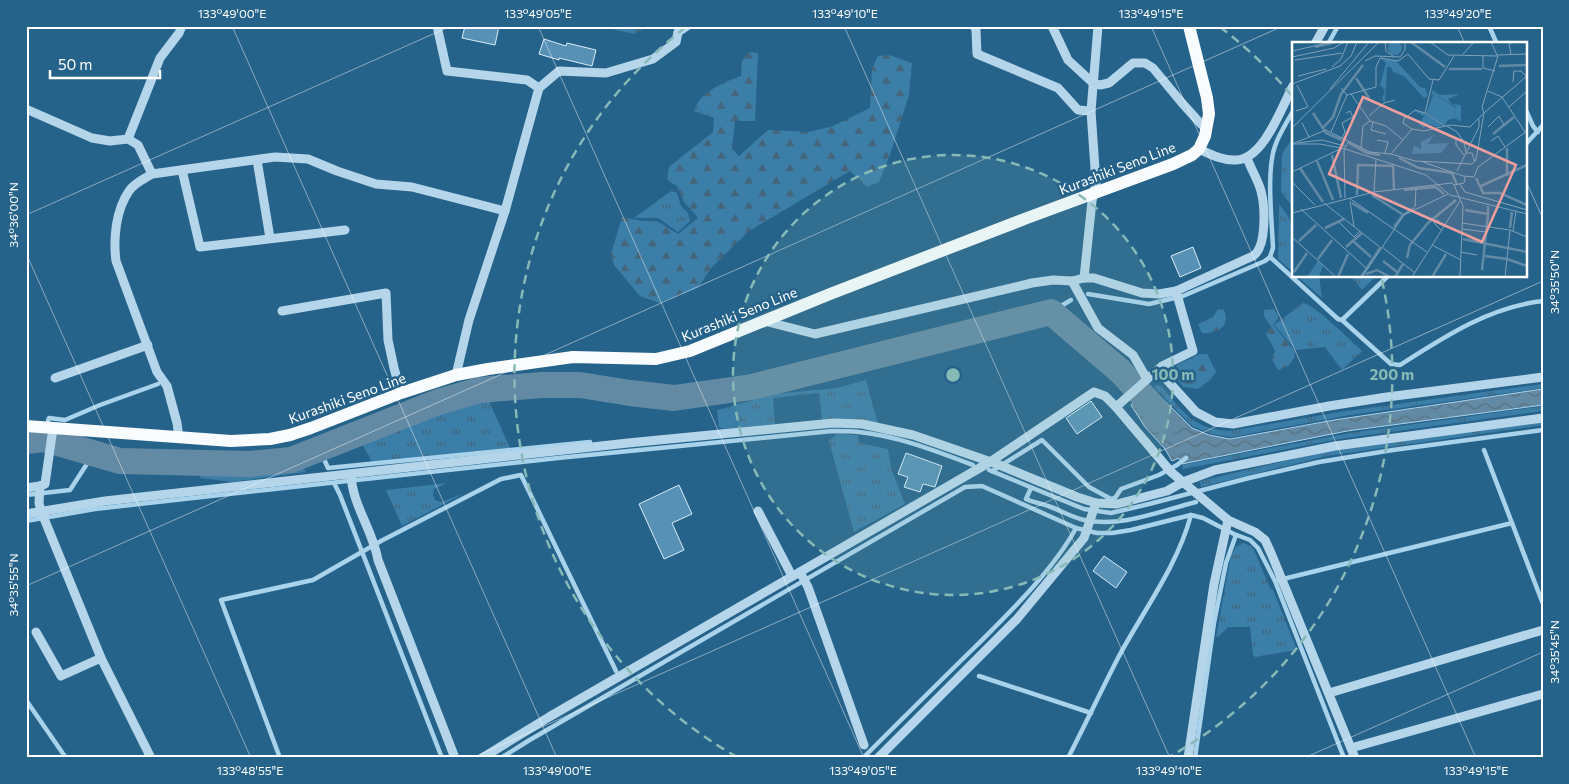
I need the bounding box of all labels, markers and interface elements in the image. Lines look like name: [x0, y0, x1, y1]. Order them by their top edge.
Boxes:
text: 133°49'00"E: [198, 6, 266, 20]
text: 133°49'05"E: [504, 6, 572, 20]
text: 133°49'10"E: [812, 6, 878, 20]
text: 133°49'15"E: [1119, 6, 1183, 20]
text: 133°49'20"E: [1424, 6, 1492, 20]
inset map: [1292, 42, 1526, 278]
scale bar: [50, 48, 160, 80]
text: 50 m: [58, 55, 92, 73]
street label: Kurashiki Seno Line: [1056, 138, 1178, 198]
text: 34°36'00"N: [6, 182, 20, 248]
text: 34°35'50"N: [1547, 250, 1561, 314]
street label: Kurashiki Seno Line: [679, 283, 799, 345]
text: 100 m: [1152, 365, 1194, 383]
text: 200 m: [1370, 365, 1414, 383]
centre of rings: [944, 366, 962, 384]
street label: Kurashiki Seno Line: [286, 369, 408, 427]
text: 34°35'55"N: [6, 553, 20, 617]
text: 34°35'45"N: [1547, 620, 1561, 684]
text: 133°48'55"E: [217, 763, 283, 777]
text: 133°49'00"E: [523, 763, 591, 777]
text: 133°49'05"E: [829, 763, 897, 777]
text: 133°49'10"E: [1136, 763, 1202, 777]
text: 133°49'15"E: [1444, 763, 1508, 777]

